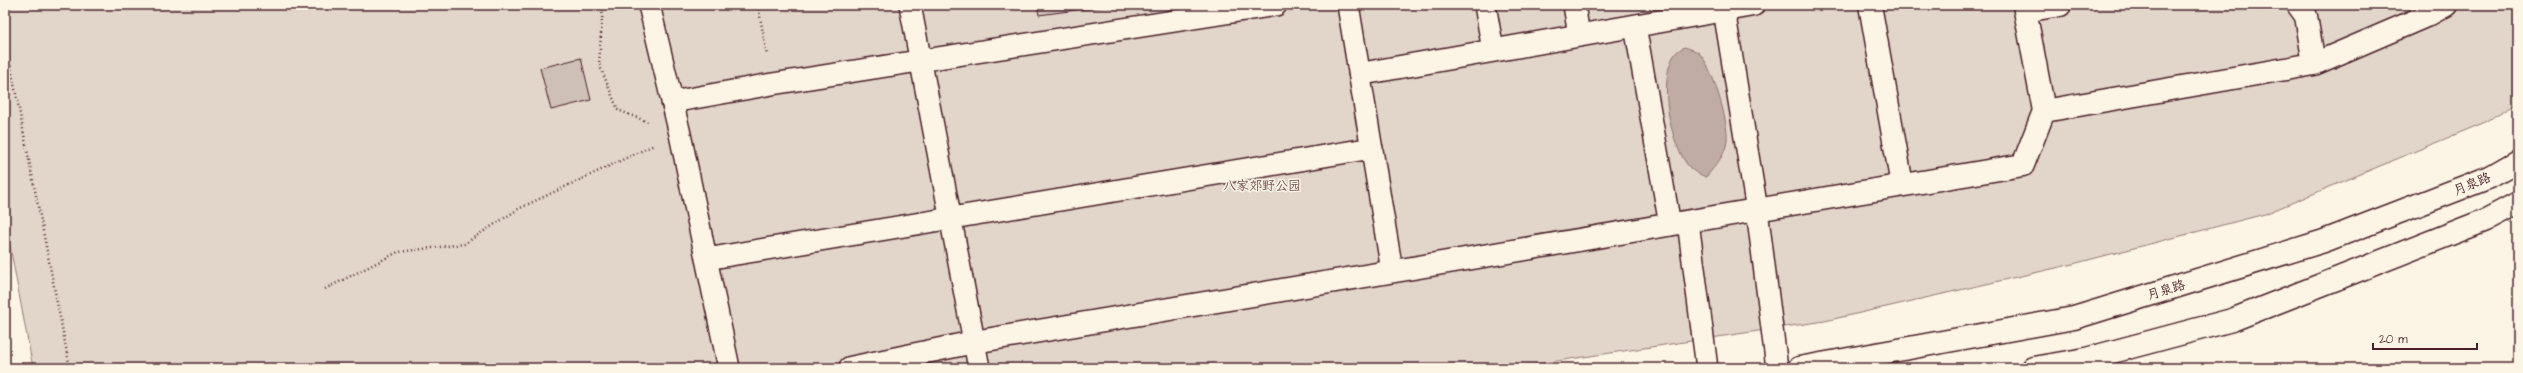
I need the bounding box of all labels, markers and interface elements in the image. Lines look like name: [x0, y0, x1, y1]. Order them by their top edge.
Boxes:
street label: 月泉路: [2451, 168, 2493, 200]
park label: 八家郊野公园: [1223, 177, 1301, 195]
street label: 月泉路: [2145, 276, 2187, 304]
scale bar: [2373, 325, 2477, 351]
text: 20 m: [2379, 331, 2408, 348]

